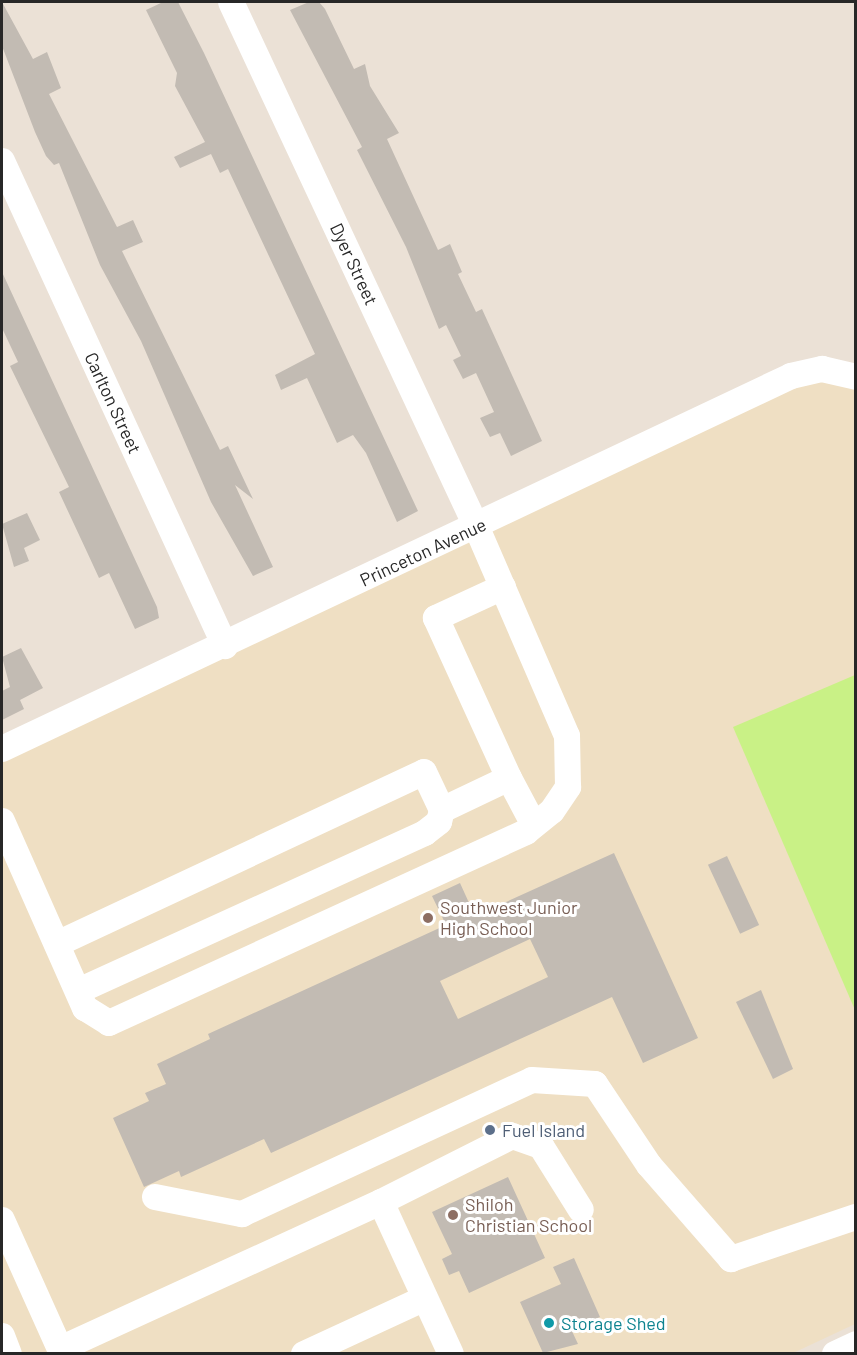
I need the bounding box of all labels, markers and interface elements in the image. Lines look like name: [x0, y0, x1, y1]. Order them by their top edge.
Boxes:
street label: Dyer Street: [326, 220, 382, 308]
street label: Carlton Street: [80, 349, 146, 457]
street label: Princeton Avenue: [356, 513, 490, 591]
place label: Southwest Junior High School: [440, 897, 578, 940]
marker: Southwest Junior High School: [421, 911, 435, 925]
place label: Fuel Island: [502, 1119, 585, 1141]
marker: Fuel Island: [483, 1123, 497, 1137]
place label: Shiloh Christian School: [465, 1194, 592, 1236]
marker: Shiloh Christian School: [446, 1208, 460, 1222]
place label: Storage Shed: [561, 1312, 666, 1334]
marker: Storage Shed: [542, 1316, 556, 1330]

